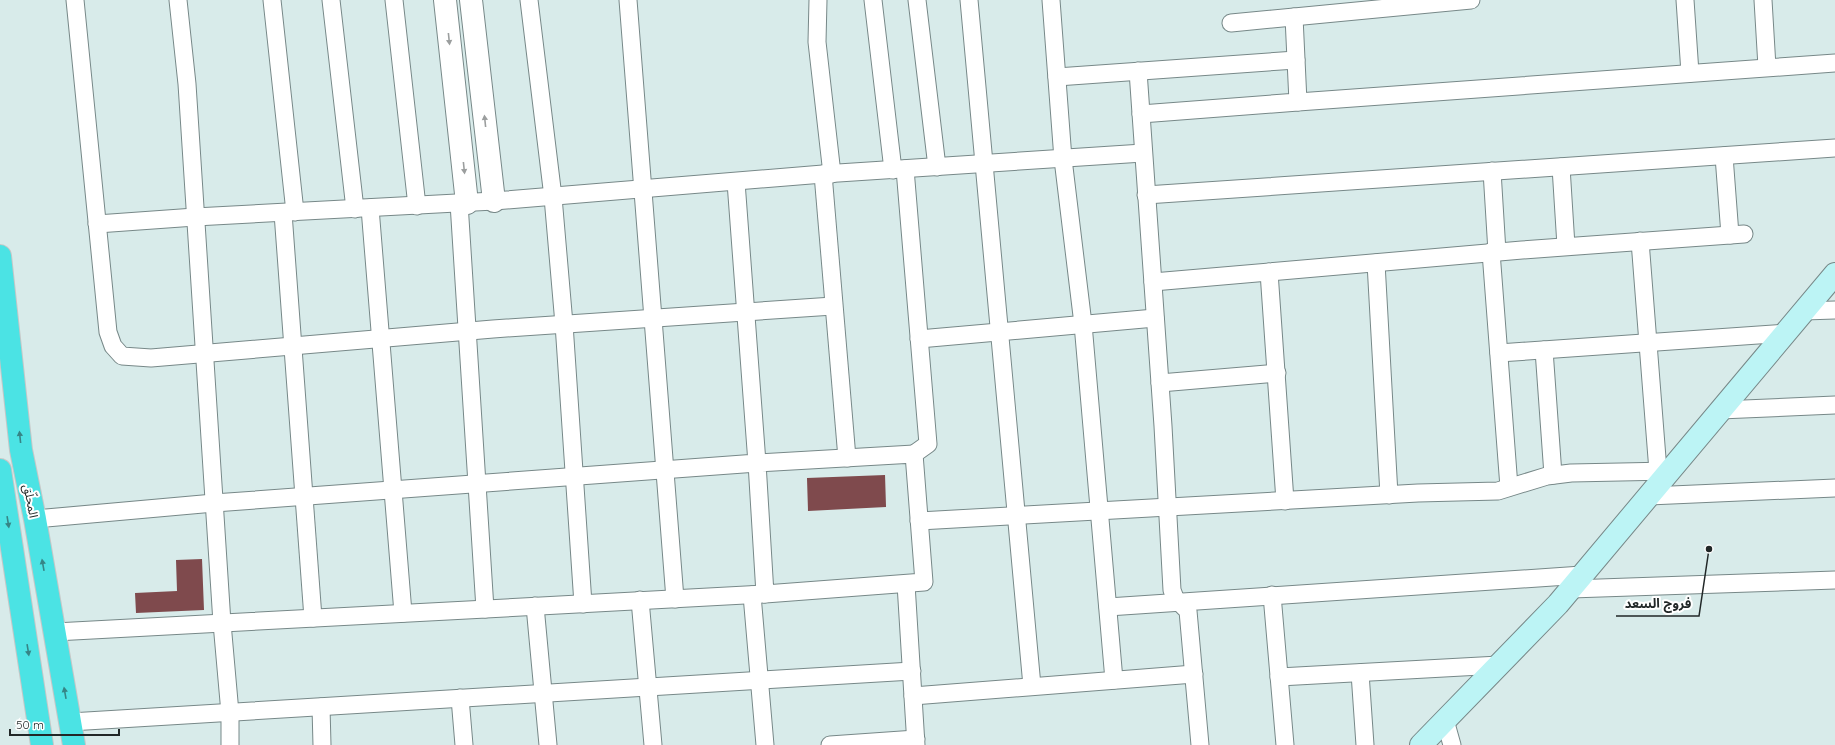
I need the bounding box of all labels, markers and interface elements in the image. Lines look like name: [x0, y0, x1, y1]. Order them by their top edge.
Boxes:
one-way arrow: [446, 33, 453, 45]
one-way arrow: [482, 115, 488, 127]
one-way arrow: [460, 162, 467, 174]
one-way arrow: [16, 431, 23, 443]
street label: المحلّق: [19, 483, 43, 519]
one-way arrow: [5, 516, 11, 528]
one-way arrow: [40, 559, 46, 571]
callout: فروج السعد: [1616, 591, 1699, 616]
text: فروج السعد: [1625, 595, 1692, 613]
one-way arrow: [25, 644, 31, 657]
one-way arrow: [62, 687, 68, 699]
scale bar: [10, 711, 119, 737]
text: 50 m: [16, 717, 44, 732]

